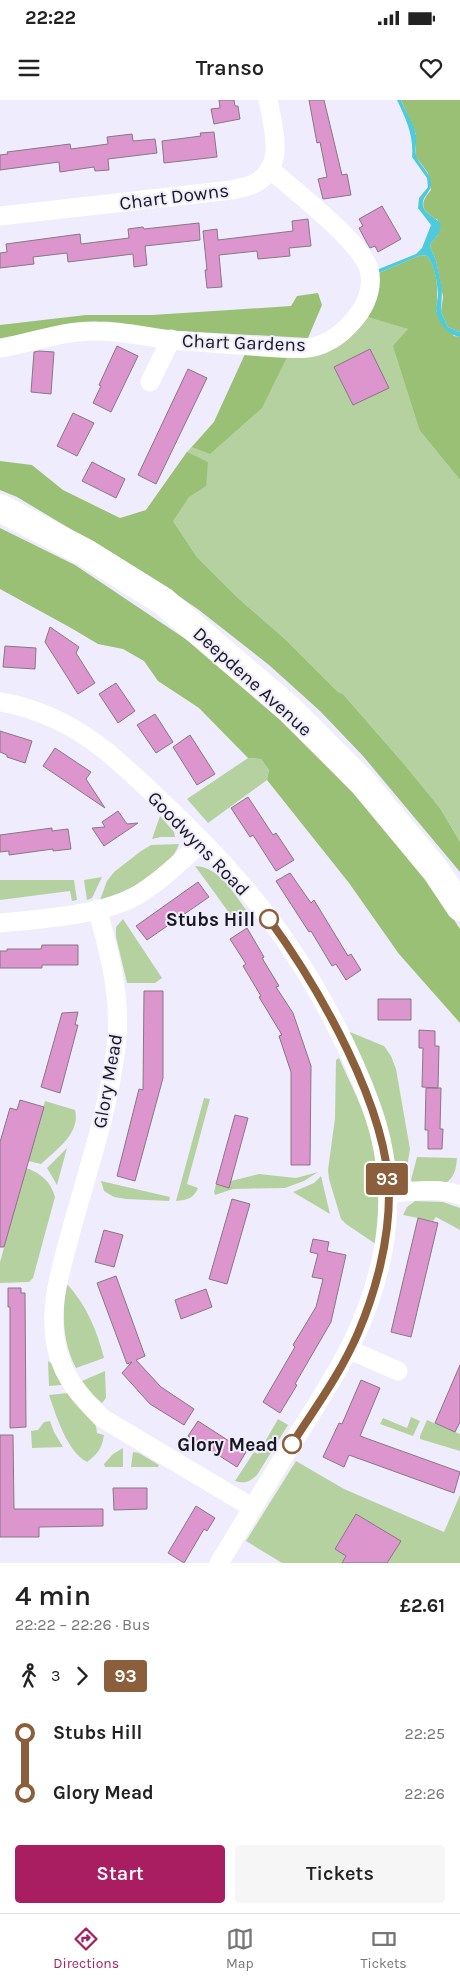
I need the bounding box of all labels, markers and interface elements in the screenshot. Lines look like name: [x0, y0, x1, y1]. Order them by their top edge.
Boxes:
text: 22:22: [25, 7, 76, 29]
icon: menu: [15, 54, 43, 82]
icon: heart: [417, 54, 445, 82]
text: Transo: [196, 55, 264, 81]
street label: Chart Downs: [118, 179, 230, 215]
street label: Chart Gardens: [182, 330, 306, 356]
street label: Deepdene Avenue: [188, 623, 316, 741]
street label: Goodwyns Road: [143, 787, 254, 900]
place label: Stubs Hill: [166, 909, 255, 931]
marker: Stubs Hill: [259, 909, 279, 929]
street label: Glory Mead: [89, 1032, 127, 1130]
line badge: 93: [364, 1163, 410, 1195]
text: 93: [376, 1168, 398, 1190]
place label: Glory Mead: [177, 1434, 278, 1456]
marker: Glory Mead: [282, 1434, 302, 1454]
text: 4 min: [15, 1579, 91, 1612]
text: £2.61: [400, 1595, 445, 1617]
text: 22:22 – 22:26 · Bus: [15, 1615, 150, 1634]
icon: walk: [15, 1662, 43, 1690]
icon: forward: [68, 1662, 96, 1690]
text: 93: [114, 1665, 137, 1687]
text: 3: [51, 1666, 60, 1685]
text: Stubs Hill: [53, 1722, 142, 1744]
text: 22:25: [404, 1724, 445, 1743]
text: Glory Mead: [53, 1782, 154, 1804]
text: 22:26: [404, 1784, 445, 1803]
button: Start: [15, 1845, 225, 1903]
button: Tickets: [235, 1845, 445, 1903]
tab: Directions: [53, 1925, 119, 1972]
tab: Map: [226, 1925, 254, 1972]
tab: Tickets: [361, 1925, 407, 1972]

